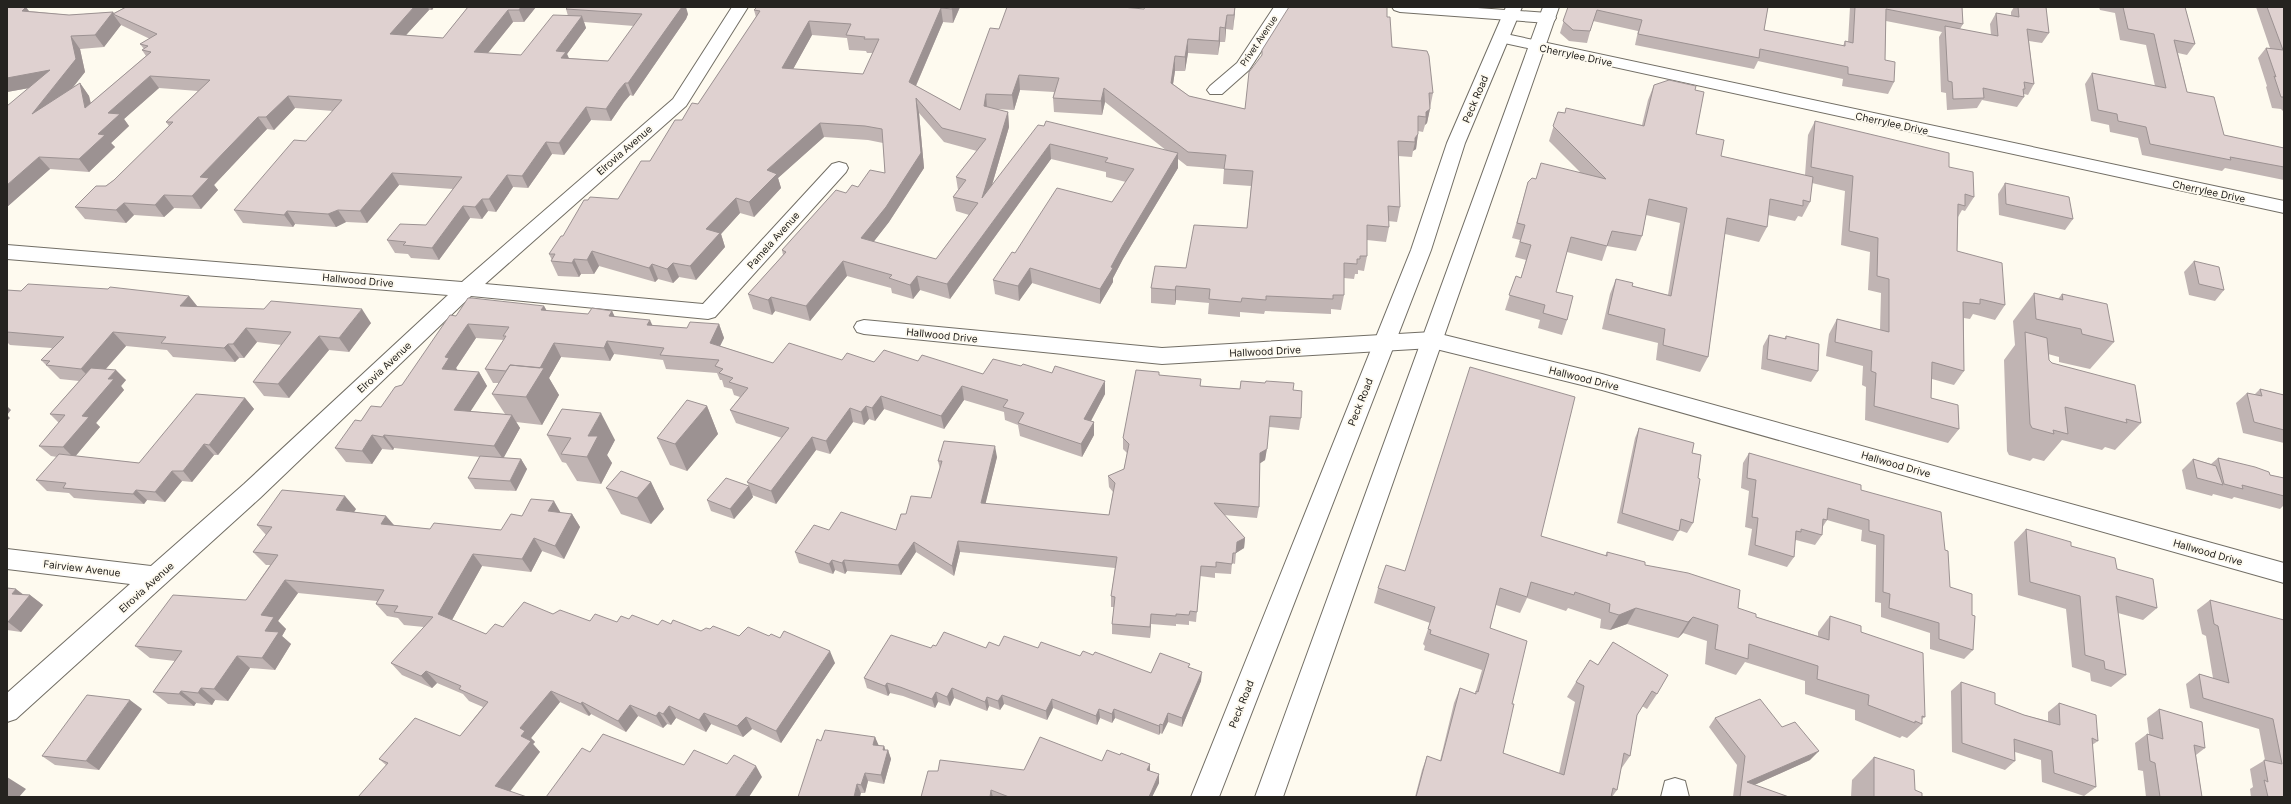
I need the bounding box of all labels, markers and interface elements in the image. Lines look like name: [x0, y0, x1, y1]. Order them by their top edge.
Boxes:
street label: Privet Avenue: [1238, 13, 1280, 68]
street label: Cherrylee Drive: [1538, 41, 1614, 69]
street label: Peck Road: [1460, 73, 1490, 125]
street label: Cherrylee Drive: [1854, 109, 1930, 137]
street label: Elrovia Avenue: [594, 123, 654, 177]
street label: Cherrylee Drive: [2171, 177, 2247, 205]
street label: Pamela Avenue: [744, 209, 802, 271]
street label: Hallwood Drive: [322, 271, 394, 289]
street label: Hallwood Drive: [906, 325, 978, 345]
street label: Elrovia Avenue: [355, 339, 414, 395]
street label: Hallwood Drive: [1229, 343, 1301, 359]
street label: Hallwood Drive: [1548, 364, 1620, 393]
street label: Peck Road: [1345, 376, 1375, 428]
street label: Hallwood Drive: [1860, 448, 1932, 480]
street label: Hallwood Drive: [2172, 536, 2244, 568]
street label: Fairview Avenue: [43, 557, 121, 579]
street label: Elrovia Avenue: [116, 559, 176, 615]
street label: Peck Road: [1226, 678, 1256, 730]

